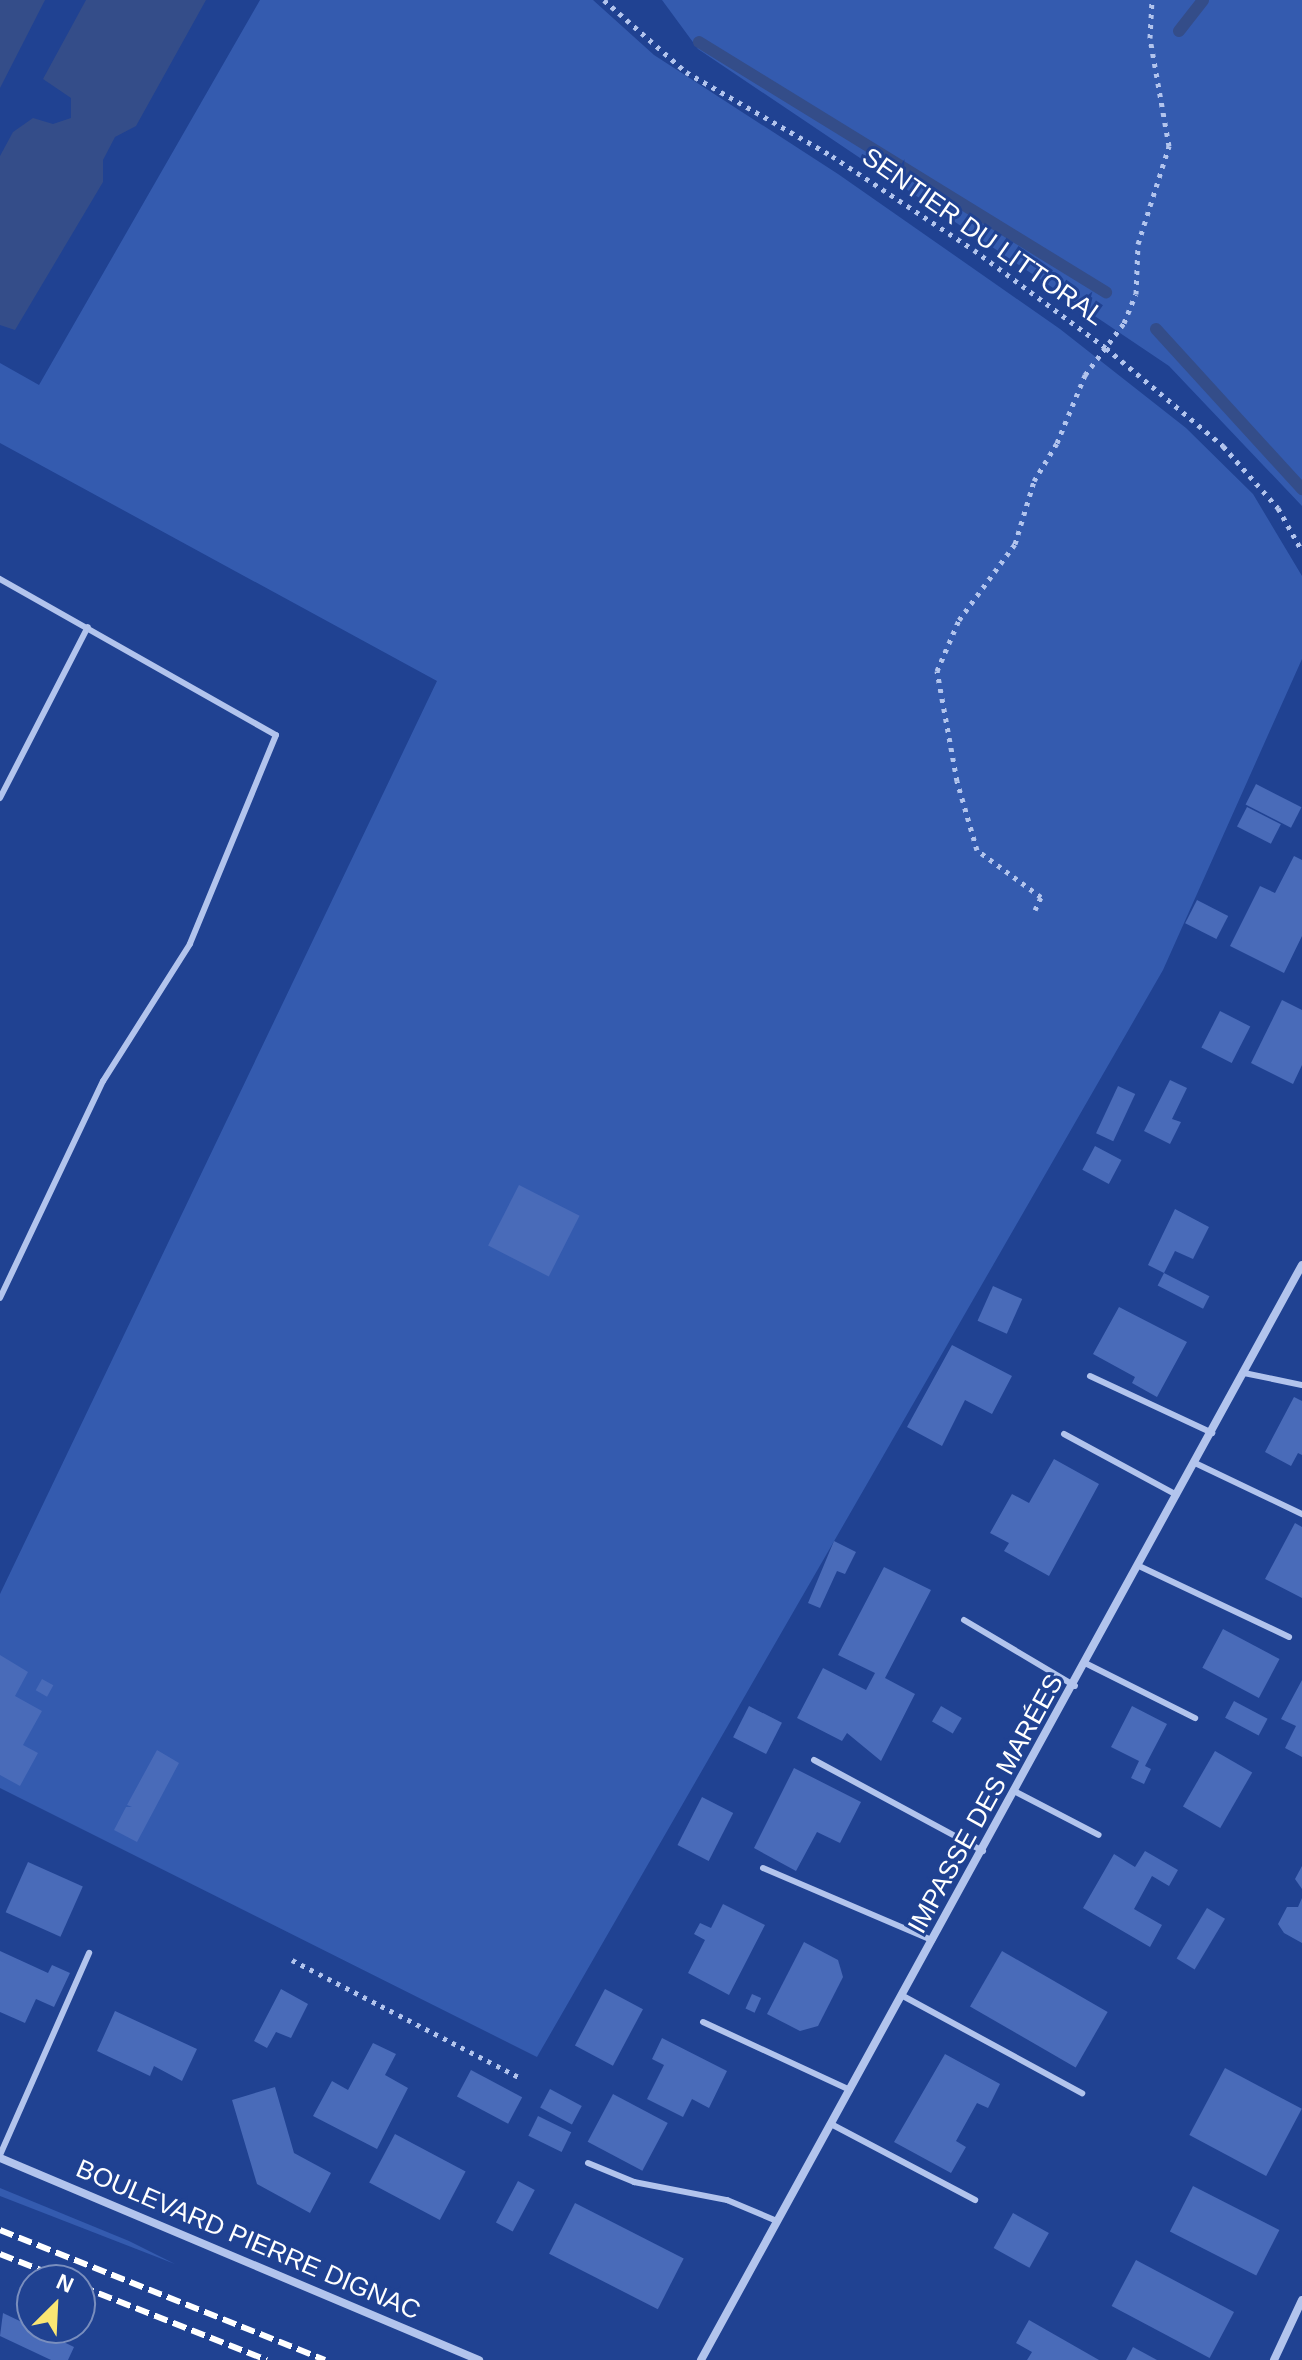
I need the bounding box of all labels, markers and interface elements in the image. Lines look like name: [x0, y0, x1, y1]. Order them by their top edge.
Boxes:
street label: SENTIER DU LITTORAL: [856, 141, 1110, 333]
street label: IMPASSE DES MARÉES: [902, 1669, 1070, 1939]
street label: BOULEVARD PIERRE DIGNAC: [71, 2153, 425, 2327]
north arrow: [16, 2264, 96, 2344]
text: N: [53, 2269, 77, 2298]

